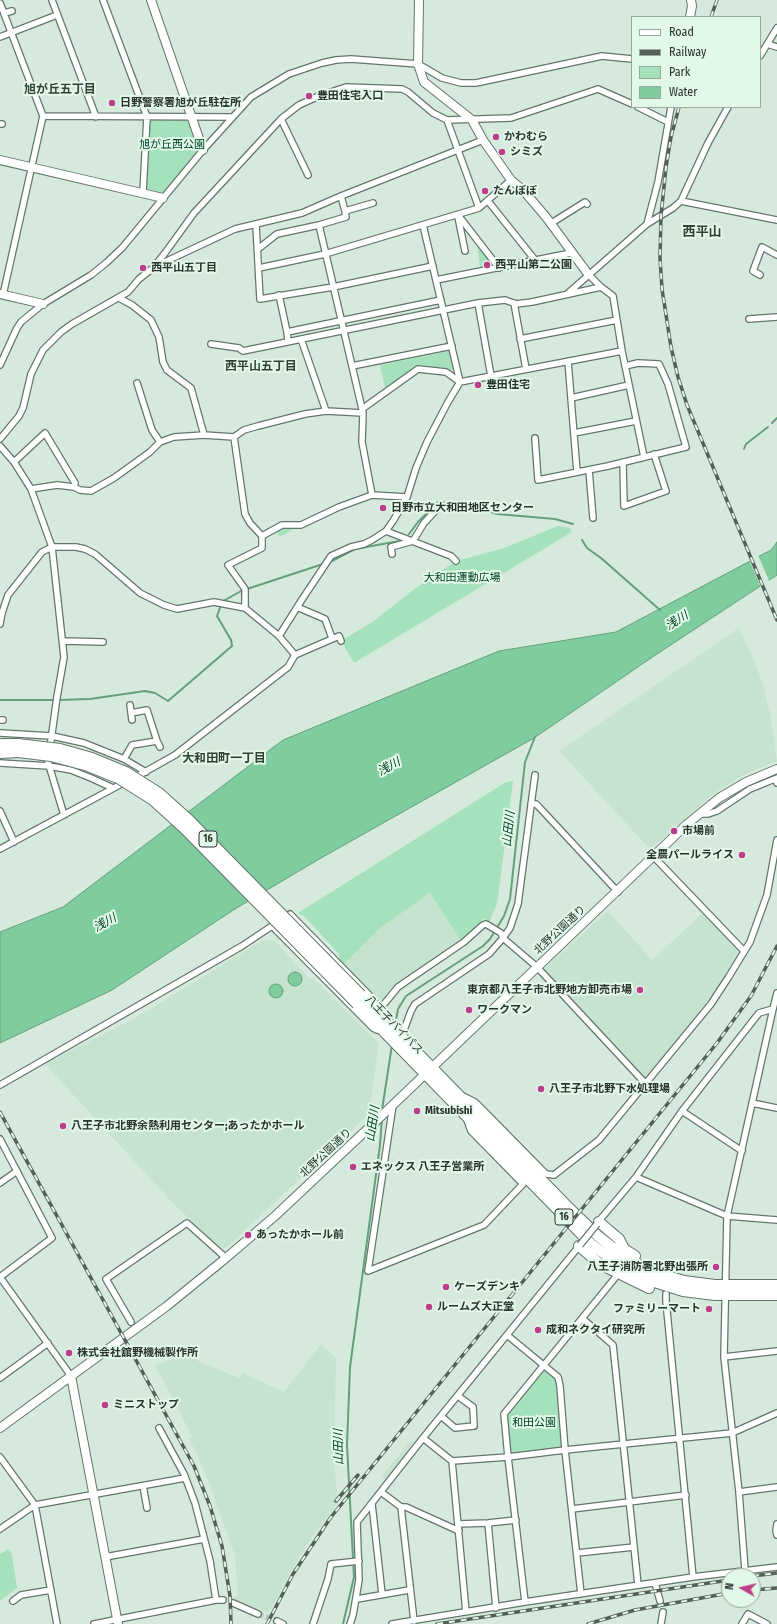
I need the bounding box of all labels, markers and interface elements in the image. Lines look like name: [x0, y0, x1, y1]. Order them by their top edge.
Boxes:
legend: [631, 16, 761, 108]
text: Road: [669, 25, 694, 39]
text: Railway: [669, 45, 706, 59]
text: Park: [669, 65, 690, 79]
district label: 旭が丘五丁目: [24, 83, 96, 97]
text: Water: [669, 85, 697, 99]
place label: 豊田住宅入口: [317, 89, 383, 103]
marker: 豊田住宅入口: [304, 91, 314, 101]
place label: 日野警察署旭が丘駐在所: [120, 96, 241, 110]
marker: 日野警察署旭が丘駐在所: [107, 98, 117, 108]
place label: かわむら: [504, 130, 548, 144]
marker: かわむら: [491, 132, 501, 142]
park label: 旭が丘西公園: [139, 138, 205, 152]
place label: シミズ: [510, 145, 543, 159]
marker: シミズ: [497, 147, 507, 157]
place label: たんぽぽ: [493, 184, 537, 198]
marker: たんぽぽ: [480, 186, 490, 196]
district label: 西平山: [683, 224, 721, 240]
place label: 西平山第二公園: [495, 258, 572, 272]
marker: 西平山第二公園: [482, 260, 492, 270]
place label: 西平山五丁目: [151, 261, 217, 275]
marker: 西平山五丁目: [138, 263, 148, 273]
district label: 西平山五丁目: [225, 360, 297, 374]
place label: 豊田住宅: [486, 378, 530, 392]
marker: 豊田住宅: [473, 380, 483, 390]
place label: 日野市立大和田地区センター: [391, 501, 534, 515]
marker: 日野市立大和田地区センター: [378, 503, 388, 513]
park label: 大和田運動広場: [424, 571, 500, 585]
water label: 浅川: [663, 609, 691, 633]
district label: 大和田町一丁目: [182, 752, 266, 766]
water label: 浅川: [375, 755, 403, 779]
water label: 山田川: [500, 810, 518, 848]
place label: 市場前: [682, 824, 715, 838]
marker: 市場前: [669, 826, 679, 836]
road number: 16: [199, 831, 217, 847]
place label: 全農パールライス: [646, 848, 734, 862]
marker: 全農パールライス: [737, 850, 747, 860]
street label: 北野公園通り: [531, 903, 589, 957]
water label: 浅川: [91, 911, 119, 935]
place label: 東京都八王子市北野地方卸売市場: [467, 983, 632, 997]
marker: 東京都八王子市北野地方卸売市場: [635, 985, 645, 995]
street label: 八王子バイパス: [363, 993, 425, 1057]
place label: ワークマン: [477, 1003, 532, 1017]
marker: ワークマン: [464, 1005, 474, 1015]
place label: 八王子市北野下水処理場: [549, 1082, 670, 1096]
marker: 八王子市北野下水処理場: [536, 1084, 546, 1094]
place label: Mitsubishi: [425, 1104, 472, 1118]
water label: 山田川: [363, 1105, 383, 1143]
marker: Mitsubishi: [412, 1106, 422, 1116]
place label: 八王子市北野余熱利用センター;あったかホール: [71, 1119, 305, 1133]
marker: 八王子市北野余熱利用センター;あったかホール: [58, 1121, 68, 1131]
street label: 北野公園通り: [297, 1126, 355, 1180]
place label: エネックス 八王子営業所: [361, 1160, 484, 1174]
marker: エネックス 八王子営業所: [348, 1162, 358, 1172]
road number: 16: [555, 1209, 573, 1225]
place label: あったかホール前: [256, 1228, 344, 1242]
marker: あったかホール前: [243, 1230, 253, 1240]
place label: 八王子消防署北野出張所: [587, 1260, 708, 1274]
marker: 八王子消防署北野出張所: [711, 1262, 721, 1272]
place label: ケーズデンキ: [454, 1280, 520, 1294]
marker: ケーズデンキ: [441, 1282, 451, 1292]
place label: ルームズ大正堂: [437, 1300, 514, 1314]
marker: ルームズ大正堂: [424, 1302, 434, 1312]
place label: ファミリーマート: [613, 1302, 701, 1316]
marker: ファミリーマート: [704, 1304, 714, 1314]
place label: 成和ネクタイ研究所: [546, 1323, 645, 1337]
marker: 成和ネクタイ研究所: [533, 1325, 543, 1335]
place label: 株式会社舘野機械製作所: [77, 1346, 198, 1360]
marker: 株式会社舘野機械製作所: [64, 1348, 74, 1358]
place label: ミニストップ: [113, 1398, 179, 1412]
marker: ミニストップ: [100, 1400, 110, 1410]
park label: 和田公園: [512, 1416, 556, 1430]
water label: 山田川: [331, 1429, 347, 1465]
north arrow: [721, 1568, 761, 1608]
text: N: [723, 1582, 737, 1591]

